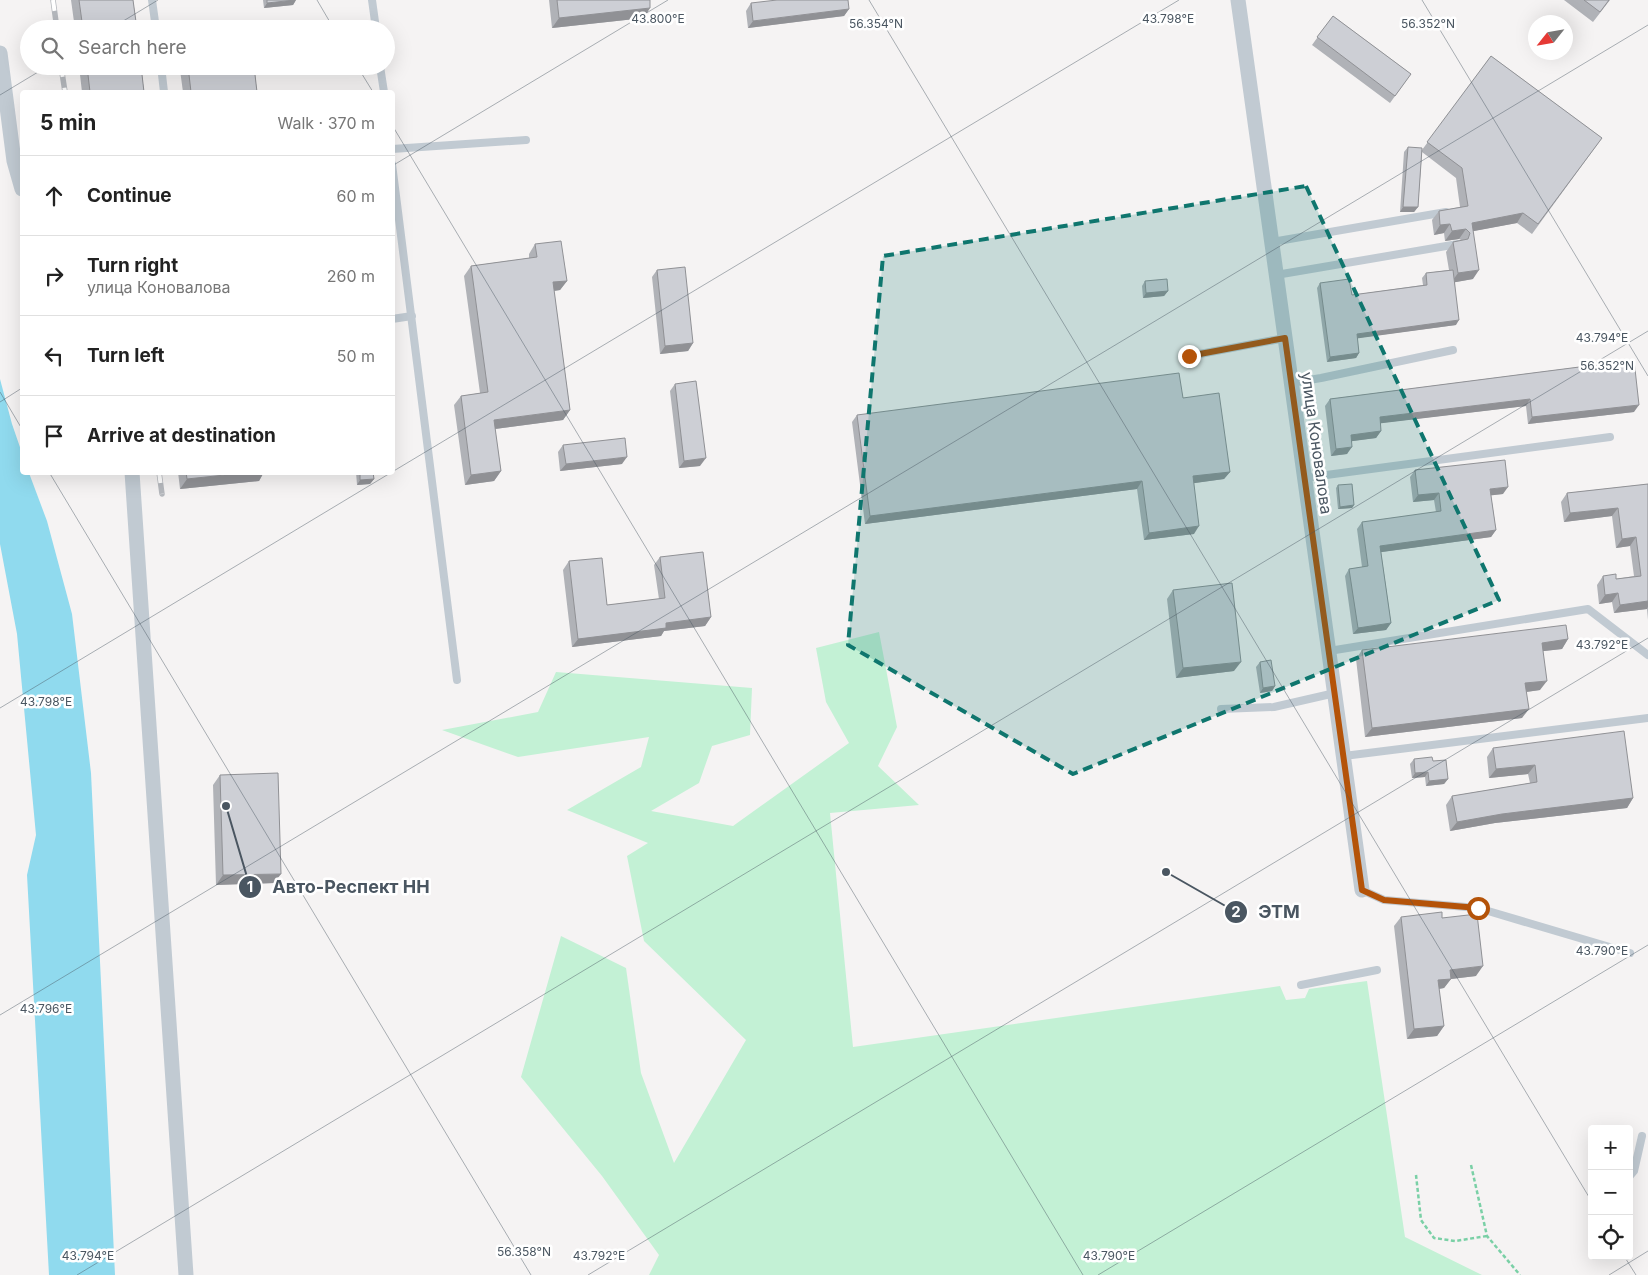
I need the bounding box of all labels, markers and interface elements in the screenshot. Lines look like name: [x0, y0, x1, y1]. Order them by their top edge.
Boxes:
text: 43.800°E: [631, 11, 685, 26]
text: 43.798°E: [1142, 11, 1194, 26]
north arrow: [1528, 15, 1573, 60]
text: 56.354°N: [849, 16, 903, 31]
text: 56.352°N: [1401, 16, 1455, 31]
search box: [20, 20, 395, 75]
icon: search: [38, 34, 66, 62]
text: Search here: [78, 36, 187, 59]
text: 5 min: [40, 110, 96, 135]
text: Walk · 370 m: [278, 113, 375, 133]
icon: ahead: [40, 182, 68, 210]
text: Continue: [87, 184, 172, 207]
text: 60 m: [336, 186, 375, 206]
text: Turn right: [87, 254, 178, 277]
icon: right: [40, 262, 68, 290]
text: 260 m: [327, 266, 375, 286]
text: улица Коновалова: [87, 277, 231, 297]
text: 43.794°E: [1576, 330, 1628, 345]
icon: left: [40, 342, 68, 370]
text: Turn left: [87, 344, 165, 367]
route end: [1178, 345, 1201, 368]
text: 50 m: [337, 346, 375, 366]
text: 56.352°N: [1580, 358, 1634, 373]
street label: улица Коновалова: [1297, 371, 1337, 515]
icon: arrive: [40, 422, 68, 450]
text: Arrive at destination: [87, 424, 276, 447]
text: 43.792°E: [1576, 637, 1628, 652]
text: 43.798°E: [20, 694, 72, 709]
callout: Авто-Респект НН: [238, 870, 440, 903]
text: Авто-Респект НН: [272, 876, 430, 897]
text: 1: [247, 877, 253, 896]
callout: ЭТМ: [1223, 895, 1310, 928]
route start: [1467, 897, 1490, 920]
text: ЭТМ: [1258, 901, 1300, 922]
text: 2: [1231, 902, 1241, 921]
text: 43.790°E: [1576, 943, 1628, 958]
text: 43.796°E: [20, 1001, 72, 1016]
map controls: [1588, 1125, 1633, 1260]
button: +: [1588, 1125, 1633, 1170]
button: −: [1588, 1170, 1633, 1215]
button: locate: [1588, 1215, 1633, 1260]
text: 56.358°N: [497, 1244, 551, 1259]
text: 43.794°E: [62, 1248, 114, 1263]
text: 43.792°E: [573, 1248, 625, 1263]
text: 43.790°E: [1083, 1248, 1135, 1263]

